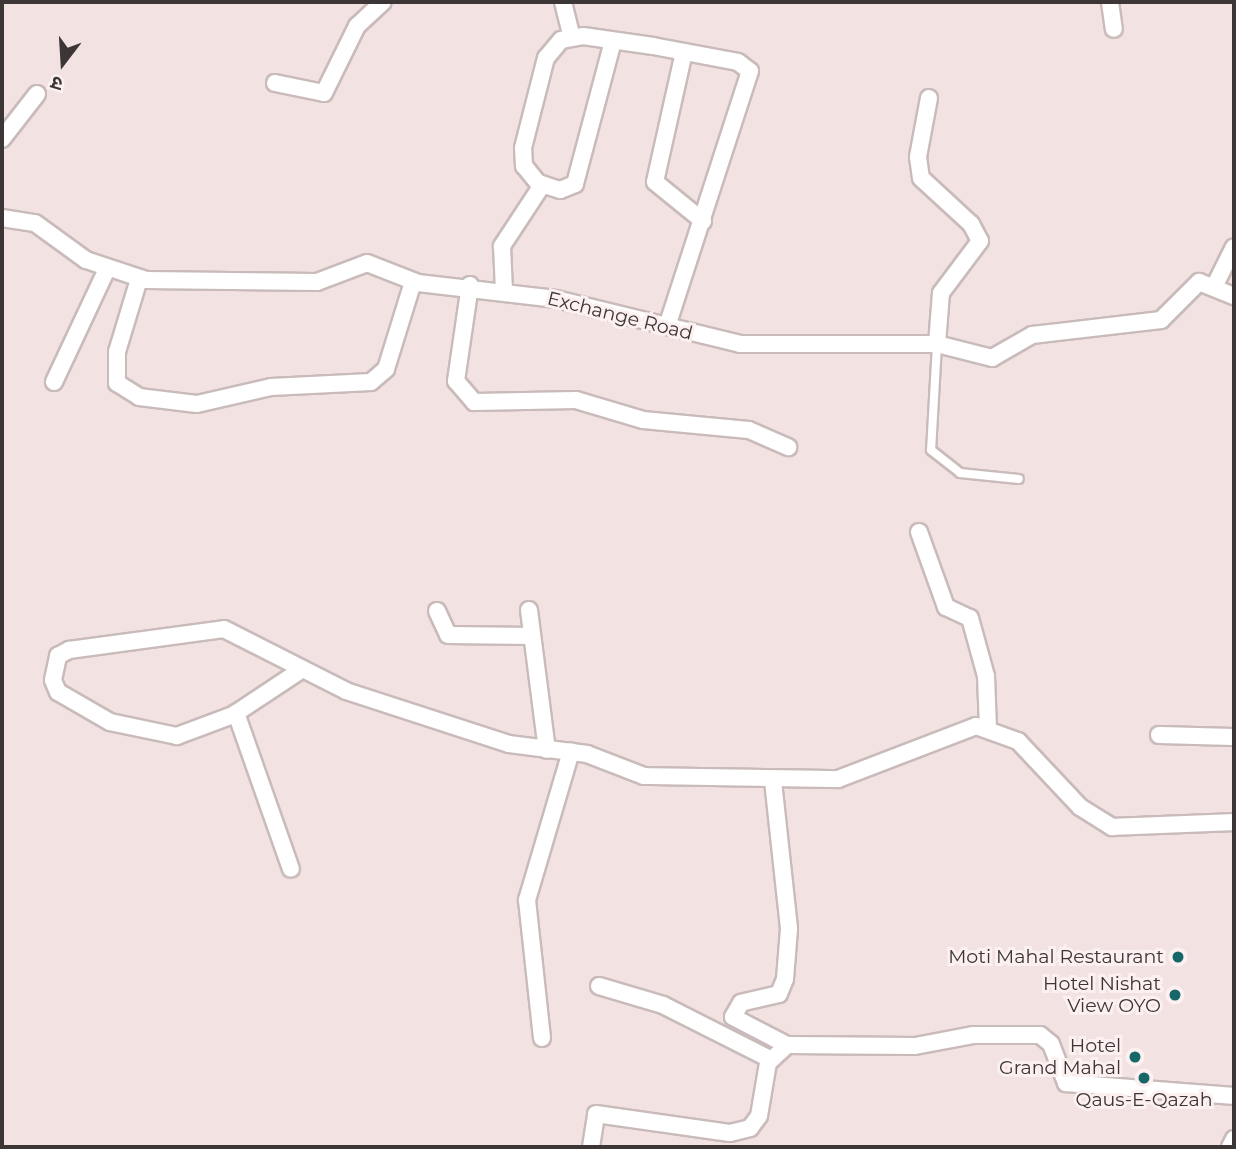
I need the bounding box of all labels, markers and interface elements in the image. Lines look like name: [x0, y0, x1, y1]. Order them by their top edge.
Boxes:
north arrow: [28, 28, 98, 98]
text: उ: [48, 71, 65, 96]
street label: Exchange Road: [545, 287, 695, 345]
place label: Moti Mahal Restaurant: [948, 946, 1164, 968]
marker: Moti Mahal Restaurant: [1170, 949, 1186, 965]
place label: Hotel Nishat View OYO: [1043, 973, 1161, 1017]
marker: Hotel Nishat View OYO: [1167, 987, 1183, 1003]
place label: Hotel Grand Mahal: [999, 1035, 1121, 1079]
marker: Hotel Grand Mahal: [1127, 1049, 1143, 1065]
marker: Qaus-E-Qazah: [1136, 1070, 1152, 1086]
place label: Qaus-E-Qazah: [1075, 1089, 1213, 1111]

